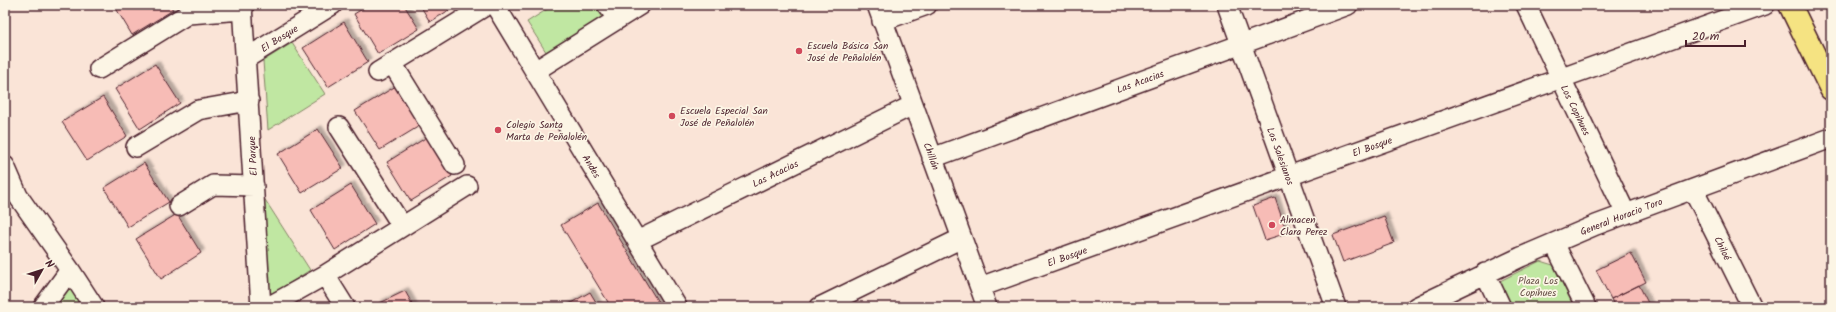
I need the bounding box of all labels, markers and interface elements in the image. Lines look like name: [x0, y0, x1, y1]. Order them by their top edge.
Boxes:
street label: El Bosque: [258, 21, 302, 57]
scale bar: [1686, 22, 1745, 48]
text: 20 m: [1692, 27, 1720, 46]
place label: Escuela Básica San José de Peñalolén: [807, 38, 888, 66]
marker: Escuela Básica San José de Peñalolén: [794, 46, 804, 56]
street label: Las Acacias: [1114, 66, 1167, 98]
street label: Los Copihues: [1556, 82, 1595, 139]
place label: Escuela Especial San José de Peñalolén: [680, 103, 768, 131]
marker: Escuela Especial San José de Peñalolén: [667, 111, 677, 121]
place label: Colegio Santa Marta de Peñalolén: [506, 117, 587, 145]
marker: Colegio Santa Marta de Peñalolén: [493, 125, 503, 135]
street label: Los Salesianos: [1262, 125, 1298, 188]
street label: El Bosque: [1350, 132, 1395, 162]
street label: El Parque: [244, 135, 262, 176]
street label: Chillán: [919, 140, 943, 173]
street label: Andes: [578, 152, 605, 182]
street label: Las Acacias: [750, 156, 802, 192]
street label: General Horacio Toro: [1578, 194, 1665, 240]
place label: Almacen Clara Perez: [1280, 212, 1328, 240]
marker: Almacen Clara Perez: [1267, 220, 1277, 230]
street label: Chiloé: [1709, 234, 1735, 264]
street label: El Bosque: [1045, 242, 1090, 272]
north arrow: [22, 250, 62, 290]
text: N: [40, 256, 58, 273]
park label: Plaza Los Copihues: [1518, 273, 1559, 301]

